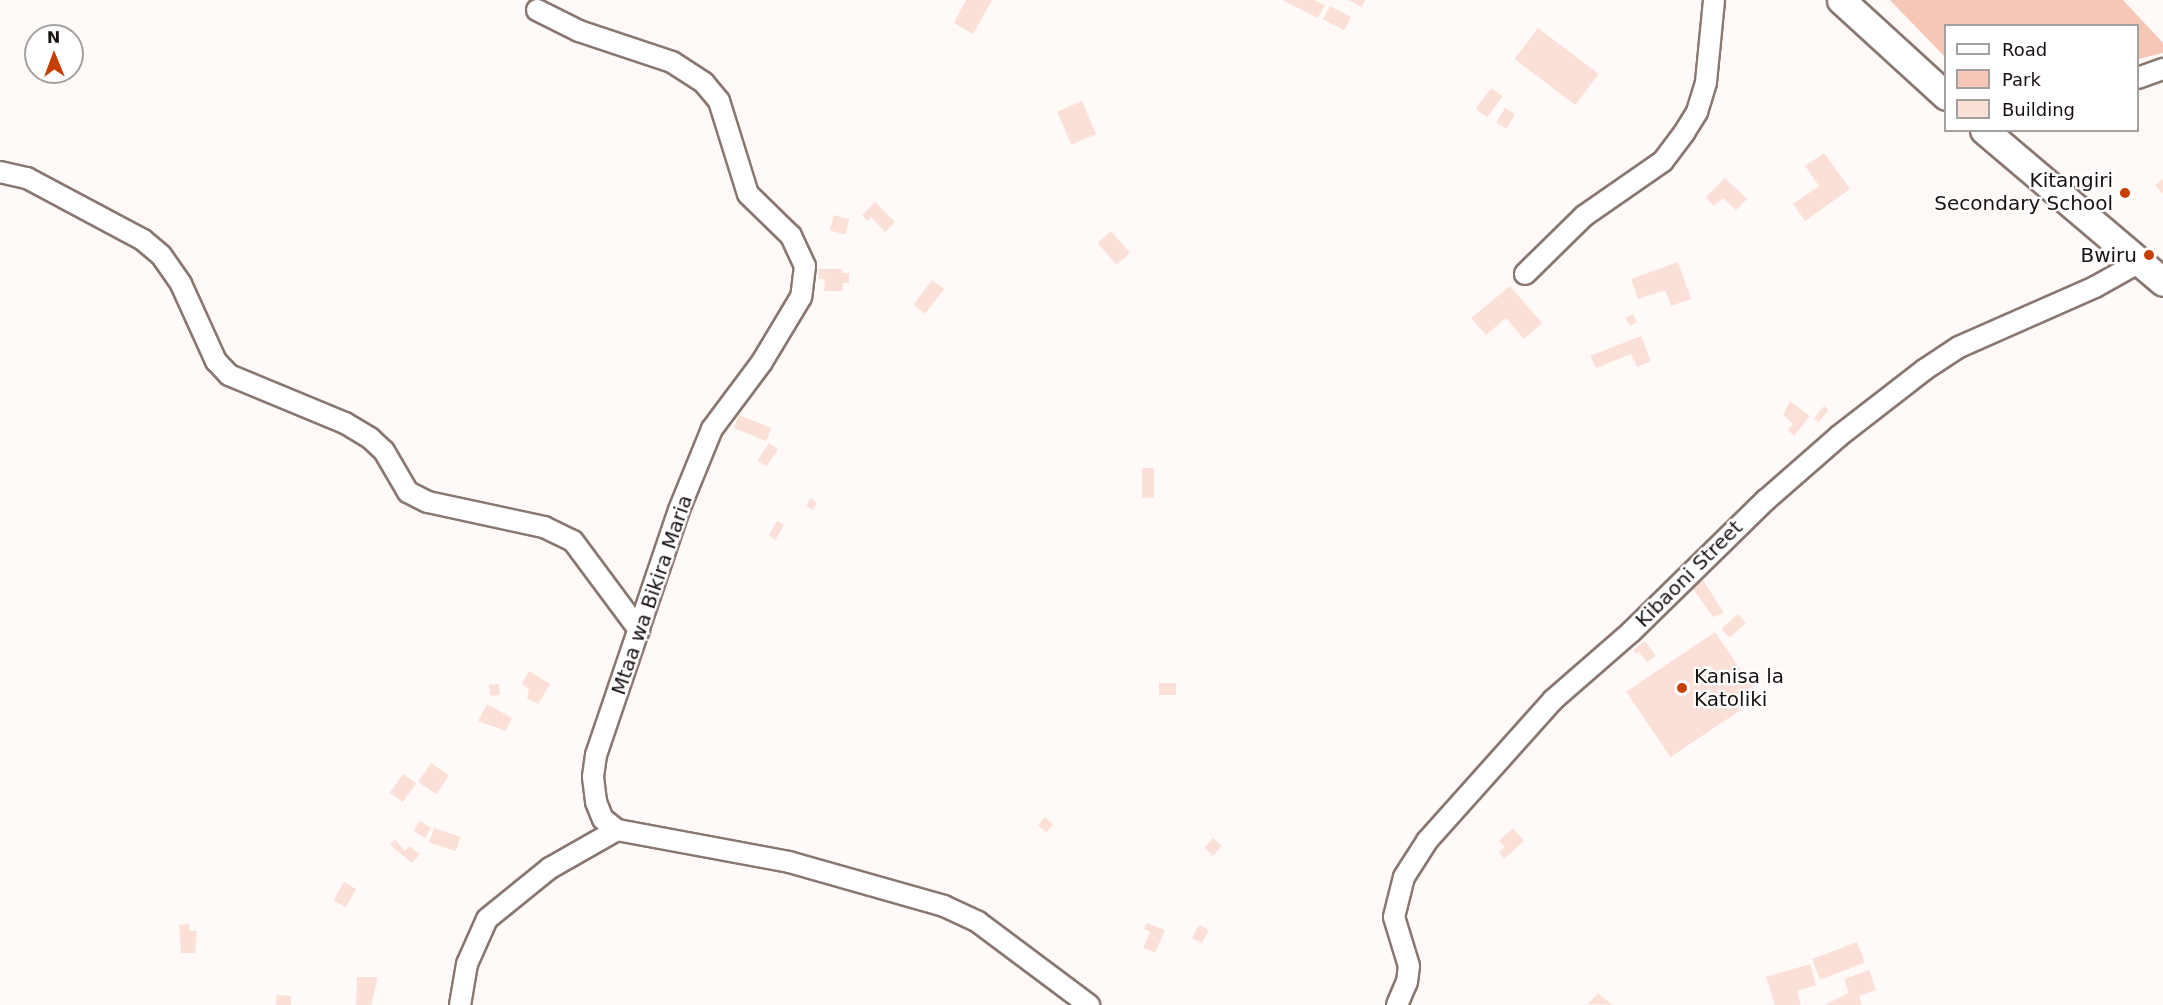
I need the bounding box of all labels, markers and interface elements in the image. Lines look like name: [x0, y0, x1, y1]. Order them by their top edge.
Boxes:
north arrow: [24, 24, 84, 84]
legend: [1944, 24, 2139, 132]
text: N: [47, 28, 61, 47]
text: Road: [2002, 39, 2047, 60]
text: Park: [2002, 69, 2041, 90]
text: Building: [2002, 99, 2075, 120]
place label: Kitangiri Secondary School: [1934, 169, 2113, 216]
marker: Kitangiri Secondary School: [2118, 186, 2132, 200]
place label: Bwiru: [2080, 243, 2137, 267]
marker: Bwiru: [2142, 248, 2156, 262]
street label: Mtaa wa Bikira Maria: [607, 492, 697, 698]
street label: Kibaoni Street: [1631, 516, 1747, 632]
place label: Kanisa la Katoliki: [1694, 664, 1784, 711]
marker: Kanisa la Katoliki: [1675, 681, 1689, 695]

